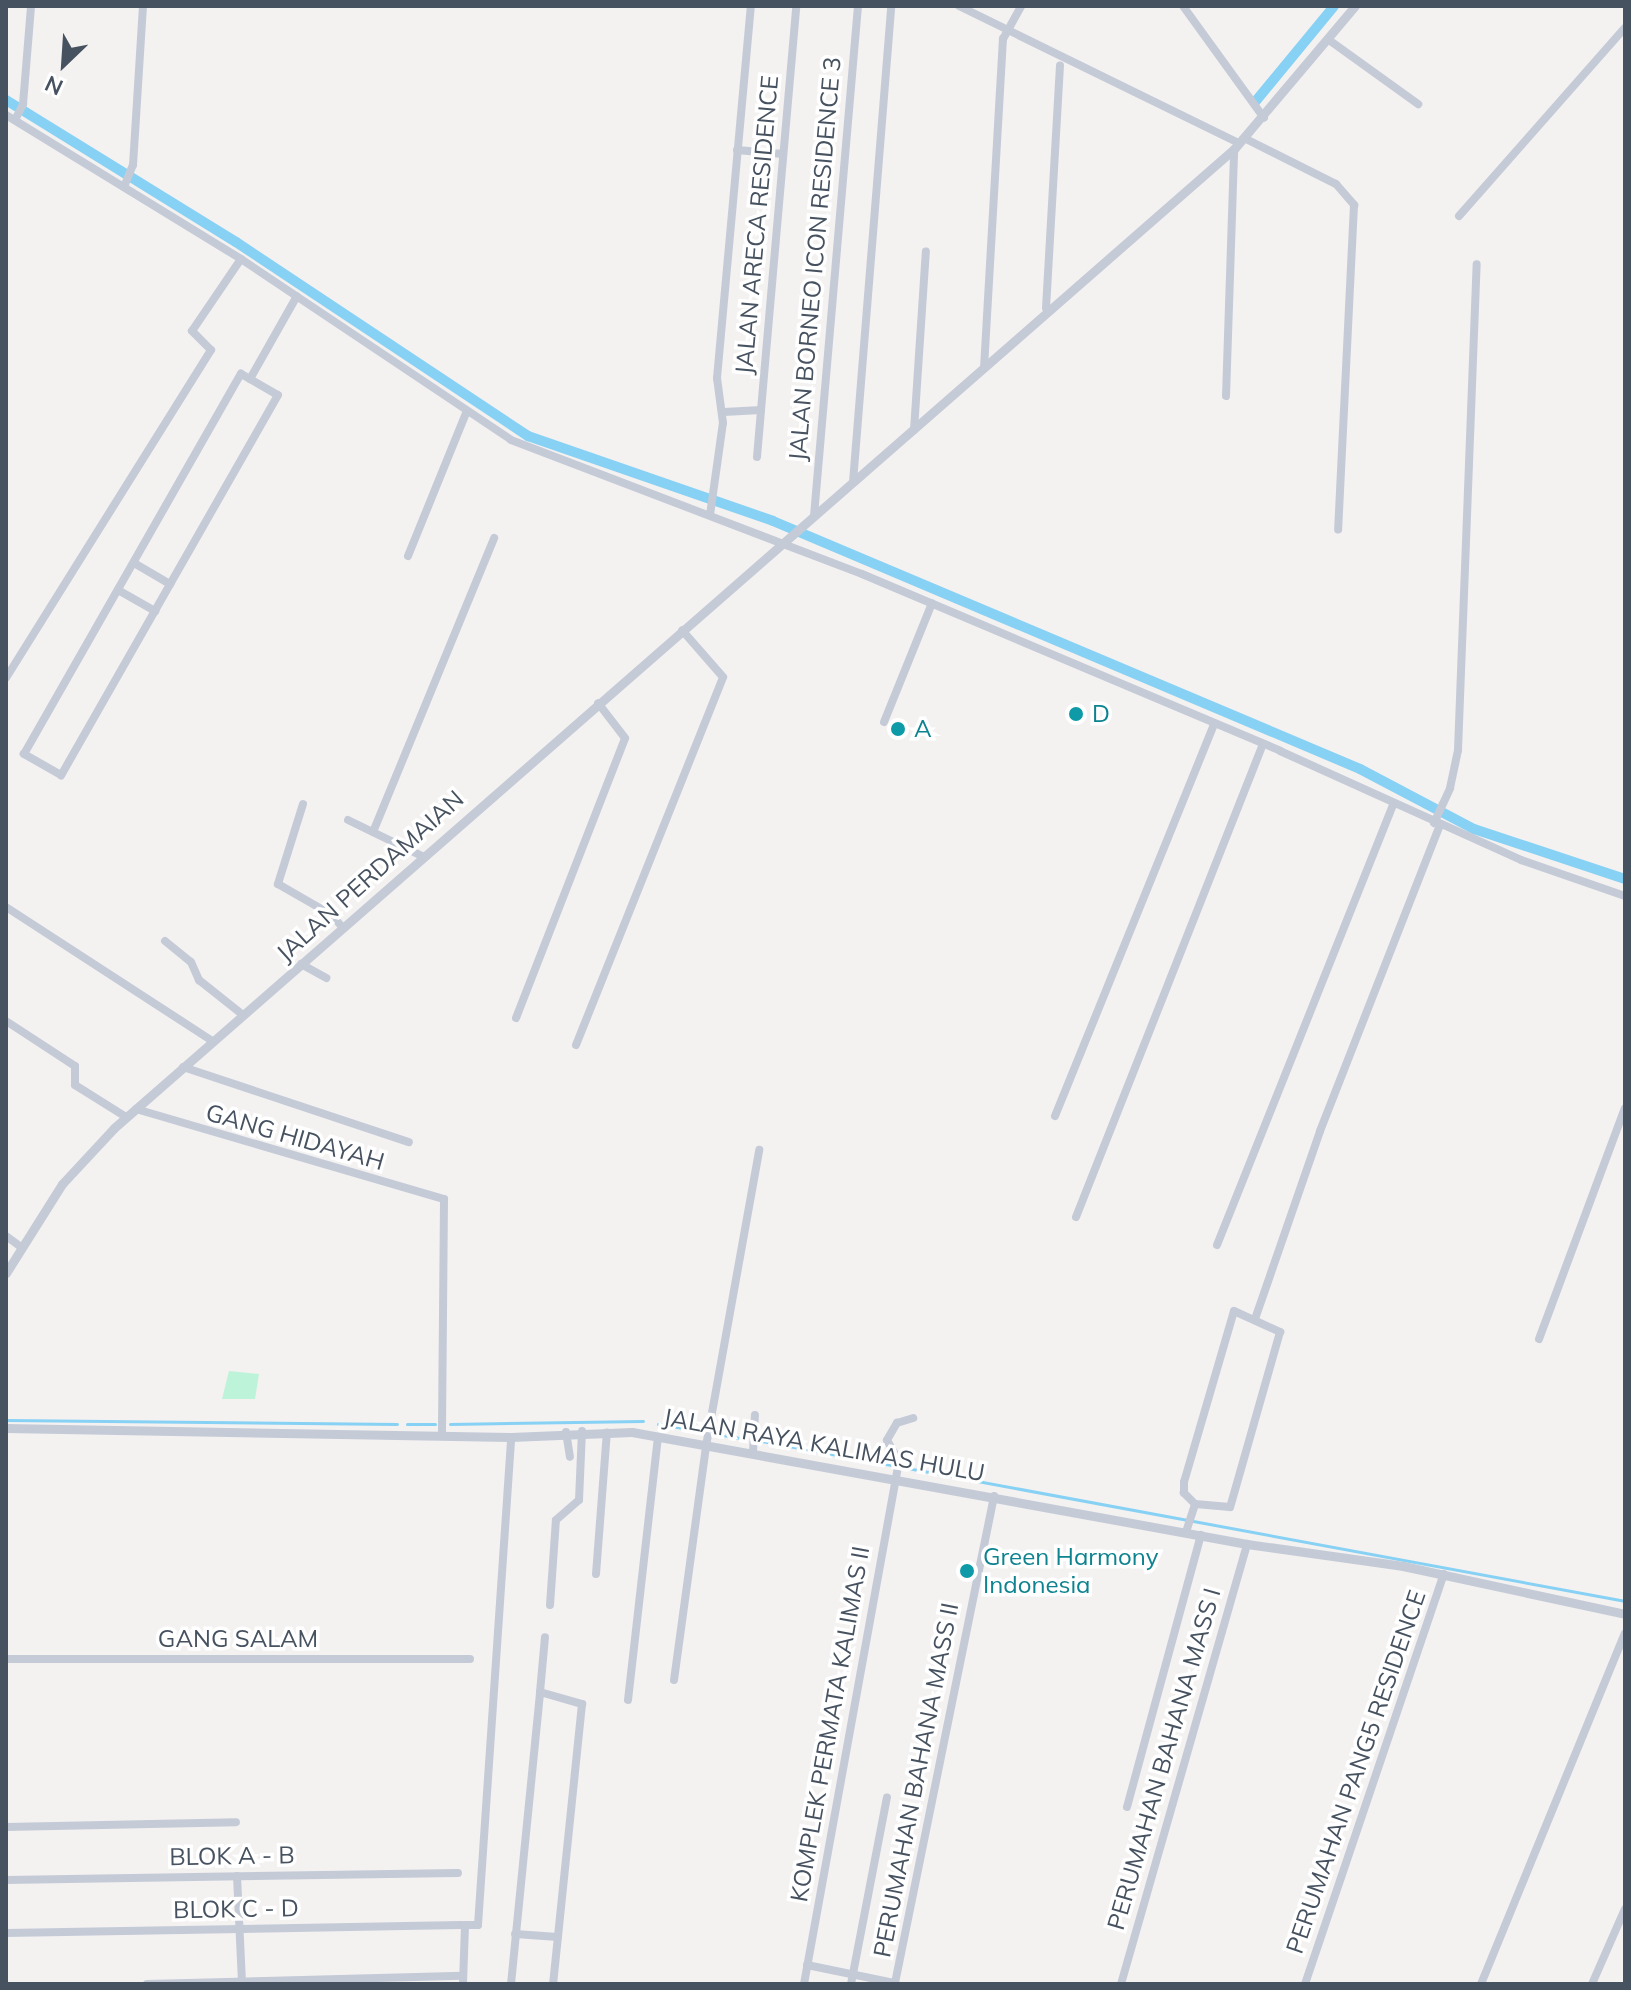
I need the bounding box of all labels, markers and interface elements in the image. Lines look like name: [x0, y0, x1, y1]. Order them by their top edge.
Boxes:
north arrow: [24, 24, 104, 104]
street label: JALAN BORNEO ICON RESIDENCE 3: [783, 56, 847, 462]
text: N: [40, 70, 67, 102]
street label: JALAN ARECA RESIDENCE: [730, 74, 784, 376]
place label: D: [1092, 700, 1110, 728]
marker: D: [1067, 705, 1085, 723]
place label: A: [914, 715, 932, 743]
marker: A: [889, 720, 907, 738]
street label: JALAN PERDAMAIAN: [271, 784, 469, 968]
street label: GANG HIDAYAH: [202, 1098, 388, 1176]
street label: JALAN RAYA KALIMAS HULU: [661, 1403, 987, 1487]
place label: Green Harmony Indonesia: [983, 1543, 1159, 1599]
street label: KOMPLEK PERMATA KALIMAS II: [785, 1544, 875, 1904]
marker: Green Harmony Indonesia: [958, 1562, 976, 1580]
street label: PERUMAHAN BAHANA MASS I: [1101, 1585, 1227, 1933]
street label: PERUMAHAN PANG5 RESIDENCE: [1280, 1587, 1432, 1957]
street label: PERUMAHAN BAHANA MASS II: [867, 1600, 965, 1960]
street label: GANG SALAM: [158, 1625, 318, 1653]
street label: BLOK A - B: [169, 1841, 295, 1871]
street label: BLOK C - D: [173, 1894, 299, 1924]

